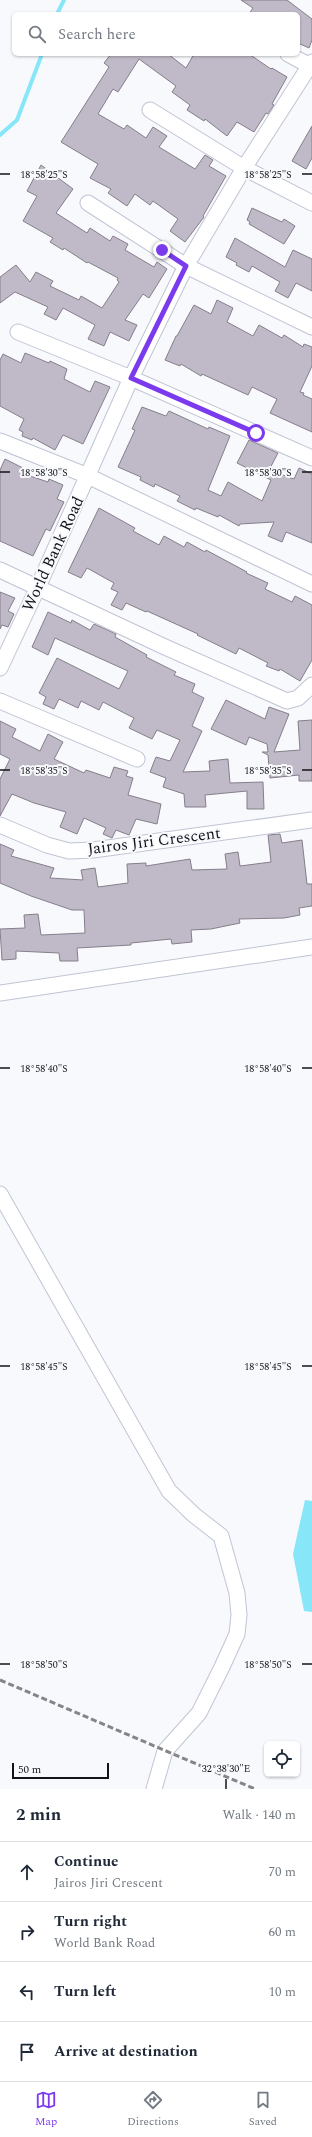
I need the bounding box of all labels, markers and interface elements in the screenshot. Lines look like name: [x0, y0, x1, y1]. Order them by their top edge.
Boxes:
search box: [12, 12, 300, 56]
icon: search: [26, 23, 48, 45]
text: Search here: [58, 23, 136, 46]
text: 18°58'25"S: [20, 167, 68, 183]
text: 18°58'25"S: [244, 167, 292, 183]
route end: [153, 241, 171, 259]
route start: [247, 424, 265, 442]
text: 18°58'30"S: [20, 465, 68, 481]
text: 18°58'30"S: [244, 465, 292, 481]
street label: World Bank Road: [16, 492, 90, 616]
text: 18°58'35"S: [20, 763, 68, 779]
text: 18°58'35"S: [244, 763, 292, 779]
street label: Jairos Jiri Crescent: [86, 821, 222, 861]
text: 18°58'40"S: [20, 1061, 68, 1077]
text: 18°58'40"S: [244, 1061, 292, 1077]
text: 18°58'45"S: [20, 1359, 68, 1375]
text: 18°58'45"S: [244, 1359, 292, 1375]
text: 18°58'50"S: [20, 1657, 68, 1673]
text: 18°58'50"S: [244, 1657, 292, 1673]
map controls: [264, 1741, 300, 1777]
button: locate: [264, 1741, 300, 1777]
scale bar: [12, 1761, 109, 1780]
text: 50 m: [18, 1761, 41, 1778]
text: 32°38'30"E: [202, 1761, 250, 1777]
text: 2 min: [16, 1802, 61, 1828]
text: Walk · 140 m: [222, 1805, 296, 1825]
text: Continue: [54, 1850, 119, 1873]
icon: ahead: [16, 1861, 38, 1883]
text: 70 m: [269, 1862, 296, 1882]
text: Jairos Jiri Crescent: [54, 1873, 163, 1893]
text: Turn right: [54, 1910, 127, 1933]
icon: right: [16, 1921, 38, 1943]
text: 60 m: [269, 1922, 296, 1942]
text: World Bank Road: [54, 1933, 155, 1953]
text: Turn left: [54, 1980, 116, 2003]
icon: left: [16, 1981, 38, 2003]
text: 10 m: [269, 1982, 296, 2002]
text: Arrive at destination: [54, 2040, 198, 2063]
icon: arrive: [16, 2041, 38, 2063]
tab: Map: [35, 2089, 57, 2130]
tab: Directions: [127, 2089, 179, 2130]
tab: Saved: [249, 2089, 277, 2130]

